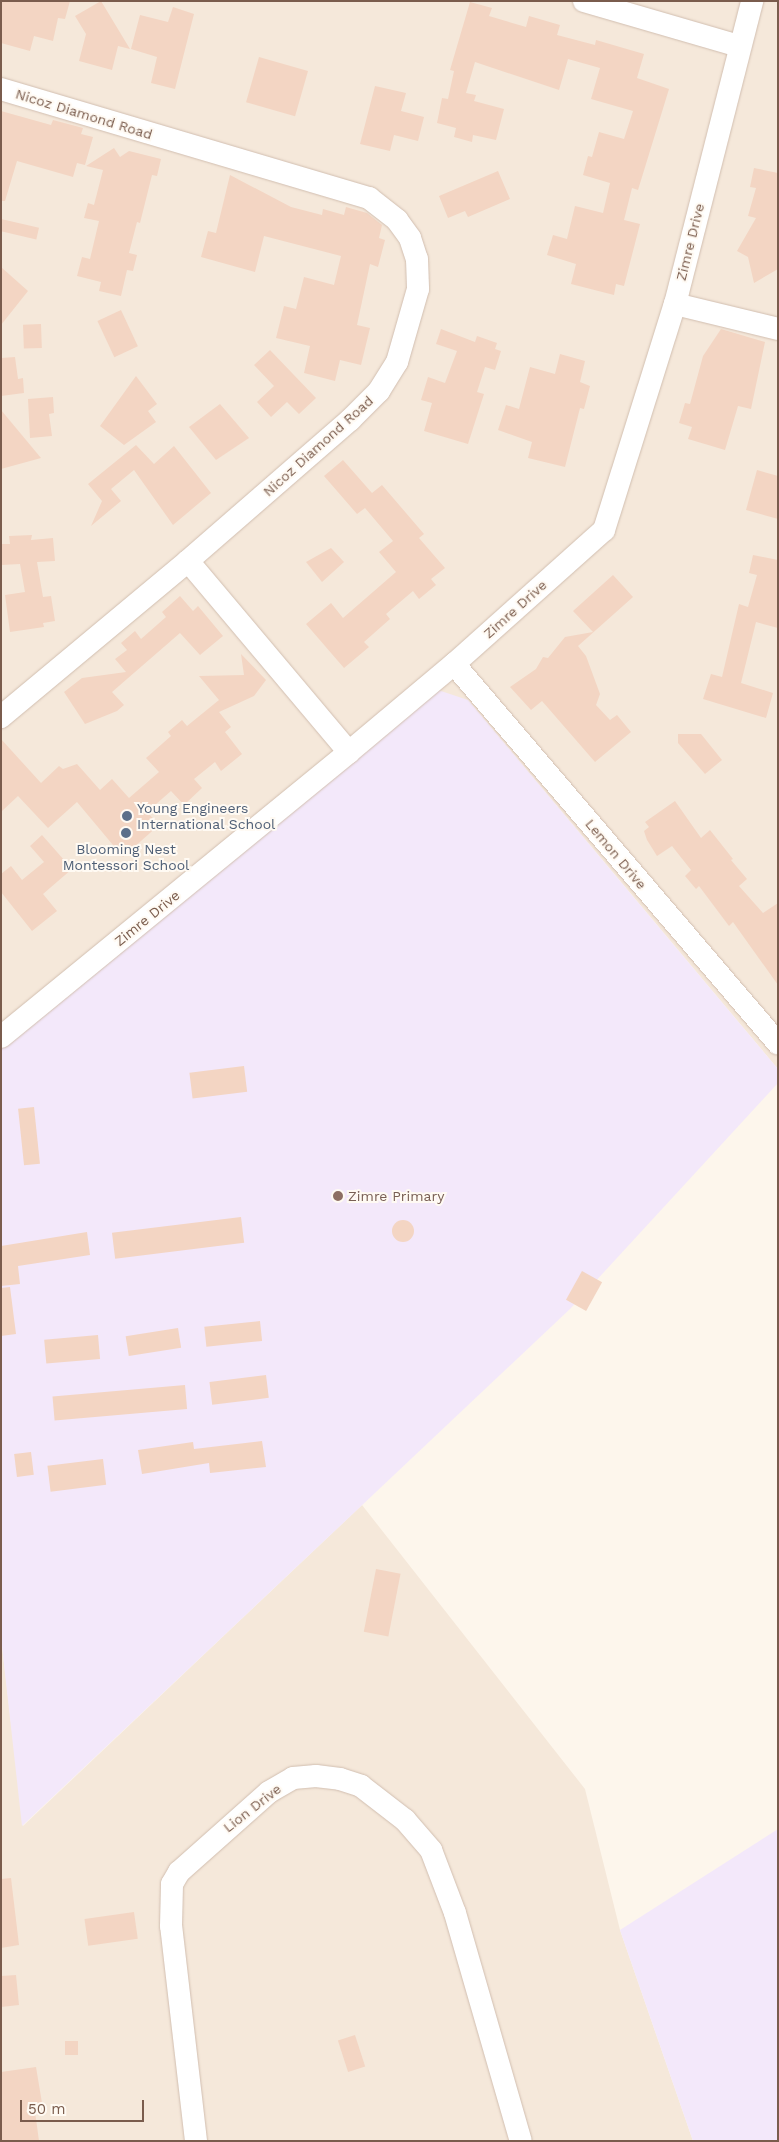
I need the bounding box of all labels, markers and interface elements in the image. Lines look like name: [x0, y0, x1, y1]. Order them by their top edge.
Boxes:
street label: Nicoz Diamond Road: [14, 85, 154, 143]
street label: Zimre Drive: [672, 202, 708, 282]
street label: Nicoz Diamond Road: [260, 392, 376, 500]
street label: Zimre Drive: [480, 576, 550, 642]
place label: Young Engineers International School: [137, 800, 276, 832]
marker: Young Engineers International School: [121, 810, 133, 822]
street label: Lemon Drive: [582, 816, 650, 892]
marker: Blooming Nest Montessori School: [120, 827, 132, 839]
place label: Blooming Nest Montessori School: [63, 841, 189, 874]
street label: Zimre Drive: [111, 887, 183, 949]
place label: Zimre Primary: [348, 1188, 444, 1204]
marker: Zimre Primary: [332, 1190, 344, 1202]
street label: Lion Drive: [220, 1780, 284, 1836]
scale bar: [22, 2090, 146, 2122]
text: 50 m: [28, 2100, 65, 2118]

